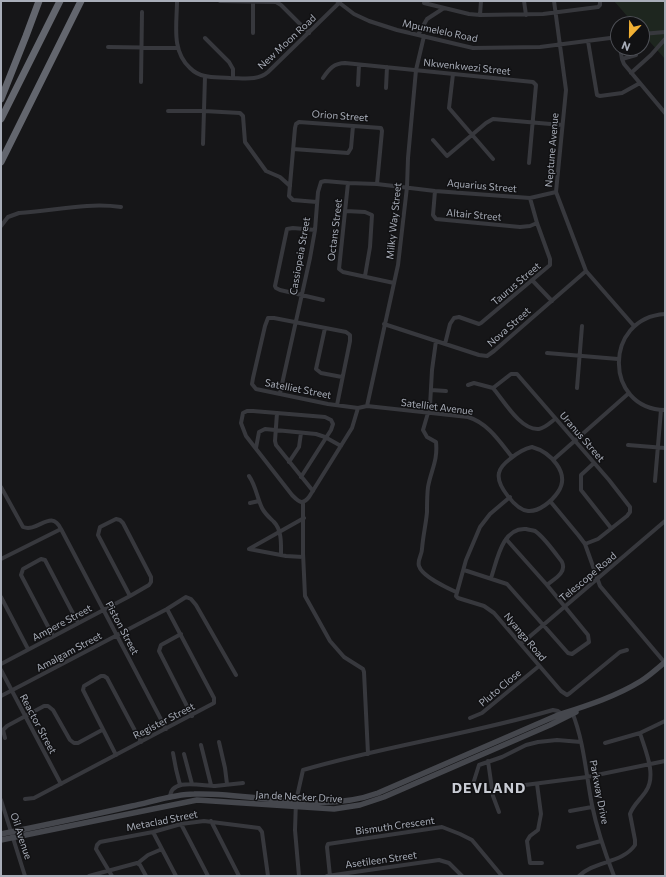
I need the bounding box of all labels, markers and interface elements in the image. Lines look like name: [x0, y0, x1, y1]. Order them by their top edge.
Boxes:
street label: New Moon Road: [255, 12, 319, 72]
north arrow: [610, 16, 650, 56]
street label: Mpumelelo Road: [401, 17, 479, 45]
text: N: [619, 39, 632, 54]
street label: Nkwenkwezi Street: [423, 56, 511, 78]
street label: Orion Street: [311, 108, 369, 124]
street label: Neptune Avenue: [543, 112, 561, 188]
street label: Aquarius Street: [447, 177, 517, 195]
street label: Milky Way Street: [384, 182, 404, 260]
street label: Octans Street: [325, 198, 345, 262]
street label: Altair Street: [446, 207, 502, 223]
street label: Cassiopeia Street: [287, 216, 313, 296]
street label: Taurus Street: [489, 260, 543, 308]
street label: Nova Street: [485, 305, 533, 349]
street label: Satelliet Street: [264, 377, 332, 401]
street label: Satelliet Avenue: [400, 397, 474, 417]
street label: Uranus Street: [557, 409, 607, 465]
street label: Telescope Road: [557, 550, 619, 604]
street label: Piston Street: [103, 599, 141, 657]
street label: Ampere Street: [30, 602, 94, 644]
street label: Nyanga Road: [501, 610, 549, 664]
street label: Amalgam Street: [34, 630, 104, 674]
street label: Pluto Close: [476, 667, 524, 709]
street label: Reactor Street: [17, 692, 59, 756]
street label: Register Street: [131, 700, 197, 742]
street label: Parkway Drive: [587, 759, 611, 825]
district label: DEVLAND: [452, 780, 526, 796]
street label: Jan de Necker Drive: [255, 789, 343, 805]
street label: Metaclad Street: [125, 808, 199, 834]
street label: Oil Avenue: [8, 811, 34, 861]
street label: Bismuth Crescent: [354, 814, 436, 838]
street label: Asetileen Street: [344, 849, 418, 871]

